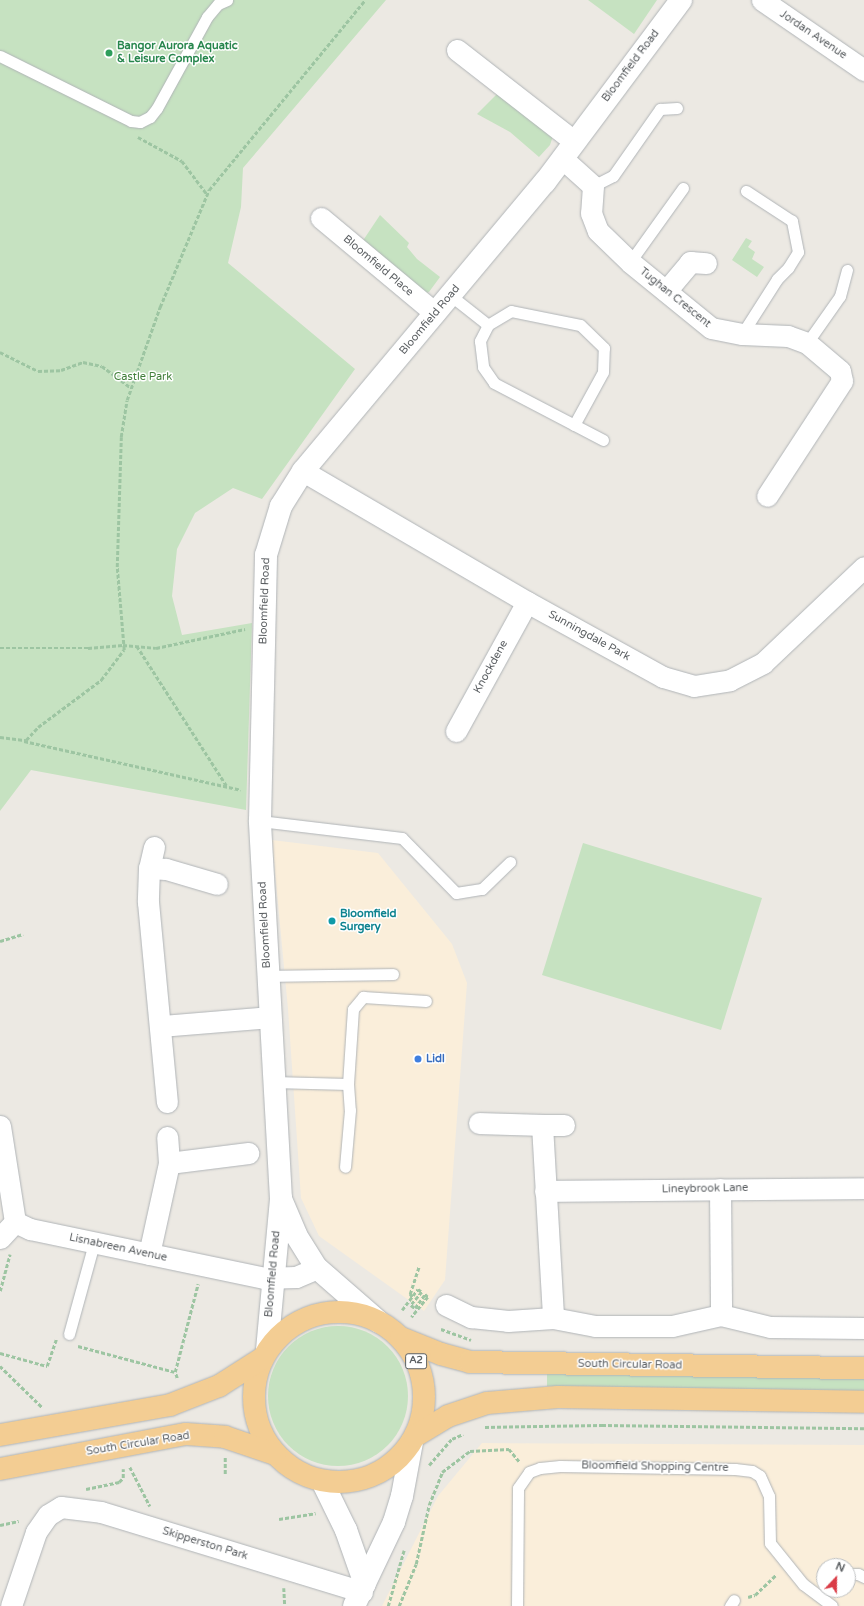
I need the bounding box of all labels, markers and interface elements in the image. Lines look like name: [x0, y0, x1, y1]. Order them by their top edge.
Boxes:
street label: Jordan Avenue: [777, 8, 849, 62]
street label: Bloomfield Road: [600, 27, 662, 105]
place label: Bangor Aurora Aquatic & Leisure Complex: [117, 40, 238, 66]
marker: Bangor Aurora Aquatic & Leisure Complex: [104, 48, 114, 58]
street label: Bloomfield Place: [340, 233, 416, 299]
street label: Tughan Crescent: [637, 265, 713, 331]
street label: Bloomfield Road: [397, 282, 463, 358]
park label: Castle Park: [114, 370, 172, 384]
street label: Bloomfield Road: [257, 557, 273, 645]
street label: Sunningdale Park: [546, 608, 632, 664]
street label: Knockdene: [471, 638, 511, 696]
street label: Bloomfield Road: [256, 881, 274, 969]
place label: Bloomfield Surgery: [340, 908, 397, 934]
marker: Bloomfield Surgery: [327, 916, 337, 926]
place label: Lidl: [426, 1052, 445, 1066]
marker: Lidl: [413, 1054, 423, 1064]
street label: Lineybrook Lane: [662, 1182, 748, 1196]
street label: Bloomfield Road: [263, 1230, 283, 1318]
street label: Lisnabreen Avenue: [68, 1231, 168, 1265]
road number: A2: [405, 1353, 427, 1369]
street label: South Circular Road: [578, 1357, 682, 1373]
street label: South Circular Road: [85, 1429, 191, 1459]
street label: Bloomfield Shopping Centre: [581, 1459, 729, 1475]
street label: Skipperston Park: [161, 1525, 249, 1563]
north arrow: [816, 1558, 856, 1598]
text: N: [834, 1560, 847, 1575]

